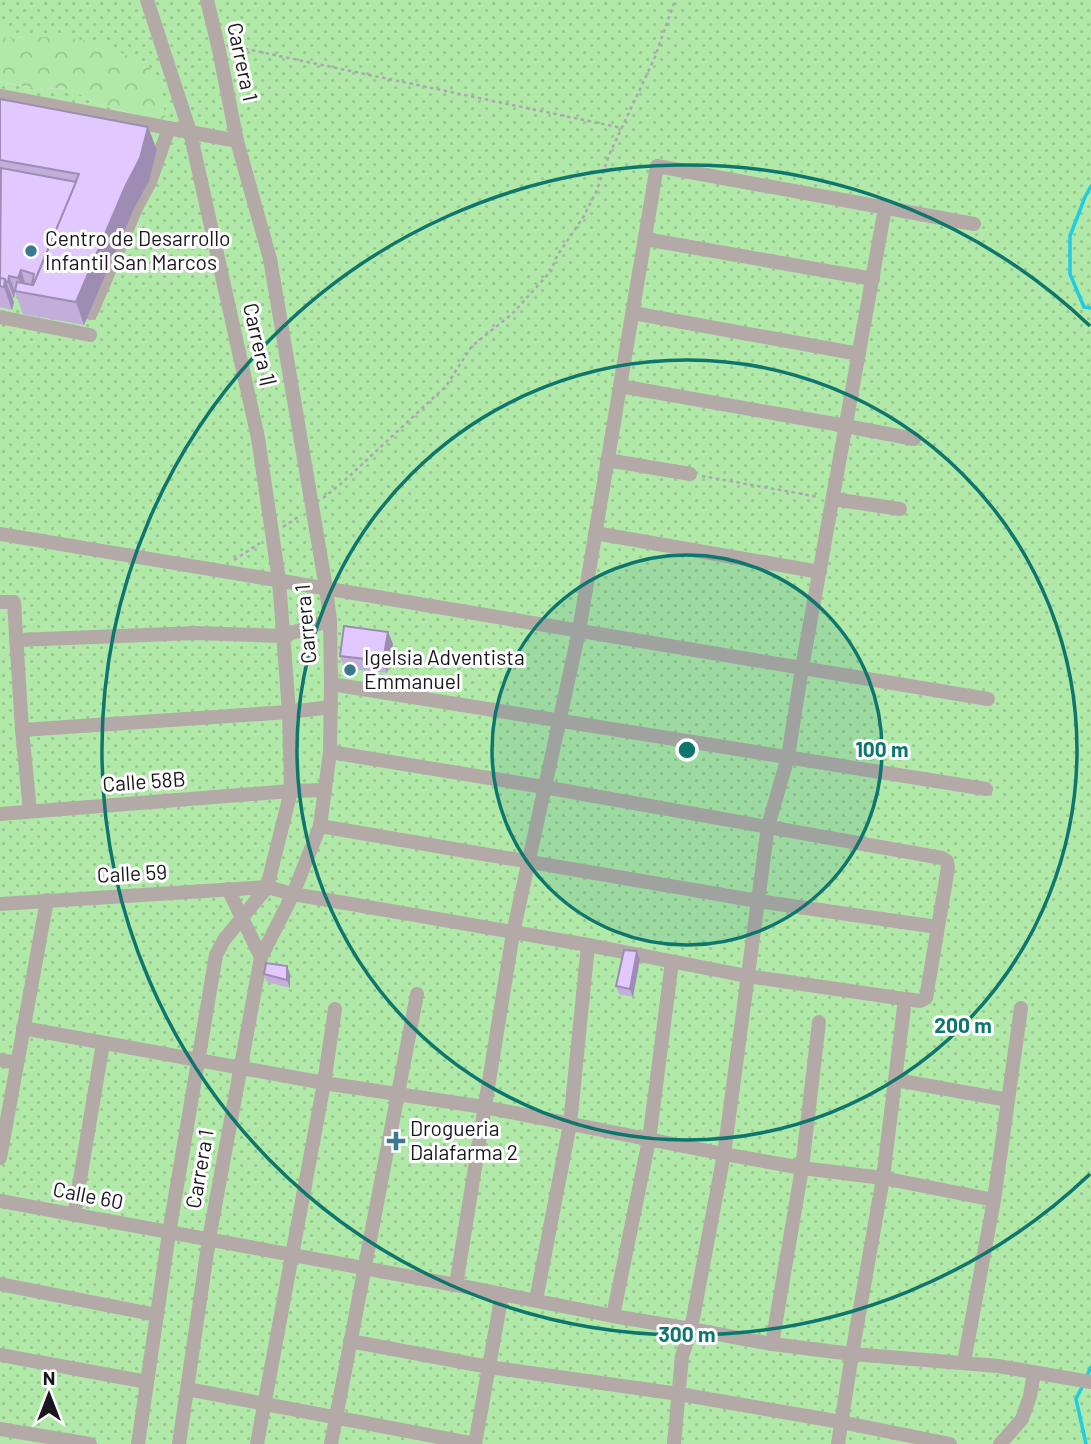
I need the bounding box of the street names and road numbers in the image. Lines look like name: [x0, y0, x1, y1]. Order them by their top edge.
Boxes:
street label: Carrera 1: [223, 20, 264, 103]
street label: Carrera 1|: [239, 300, 282, 387]
street label: Carrera 1: [289, 583, 320, 665]
street label: Calle 58B: [101, 765, 186, 796]
street label: Calle 59: [96, 858, 168, 887]
street label: Carrera 1: [179, 1127, 218, 1210]
street label: Calle 60: [51, 1175, 126, 1214]

